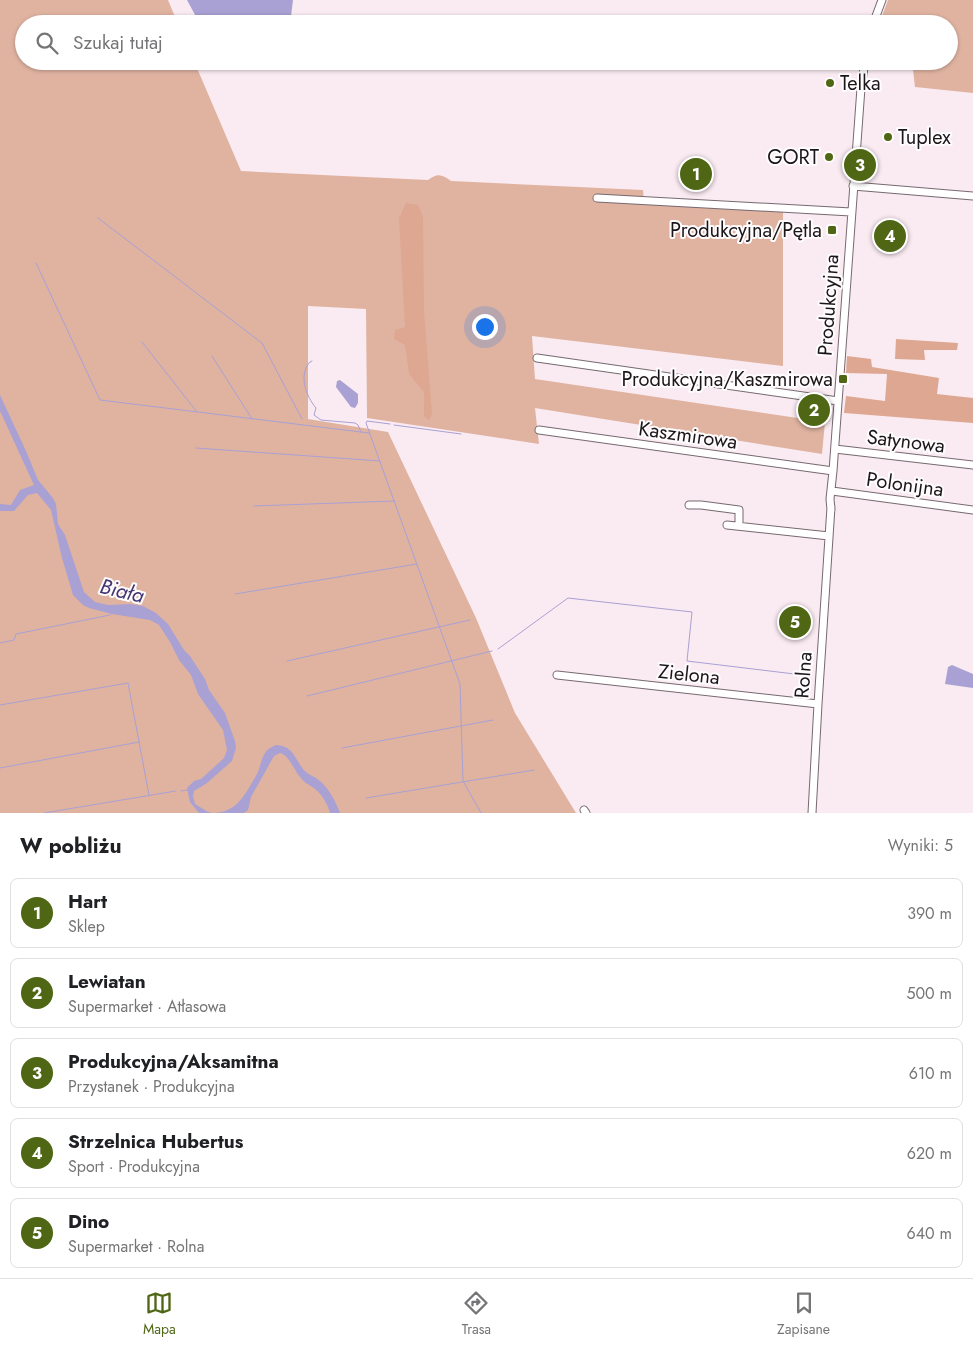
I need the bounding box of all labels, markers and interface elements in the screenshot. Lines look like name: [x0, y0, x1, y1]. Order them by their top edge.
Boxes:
search box: [15, 15, 958, 70]
icon: search: [33, 29, 61, 57]
text: Szukaj tutaj: [73, 29, 163, 56]
place label: Telka: [840, 69, 881, 98]
marker: Telka: [824, 77, 836, 89]
place label: Tuplex: [898, 123, 951, 152]
marker: Tuplex: [882, 131, 894, 143]
place label: GORT: [767, 143, 820, 172]
pin: 3: [844, 146, 876, 184]
marker: GORT: [823, 151, 835, 163]
pin: 1: [680, 155, 712, 193]
place label: Produkcyjna/Pętla: [670, 216, 822, 245]
pin: 4: [874, 217, 906, 255]
marker: Produkcyjna/Pętla: [826, 224, 838, 236]
street label: Produkcyjna: [810, 253, 847, 357]
your location: [472, 314, 498, 340]
place label: Produkcyjna/Kaszmirowa: [621, 365, 833, 394]
marker: Produkcyjna/Kaszmirowa: [837, 373, 849, 385]
pin: 2: [798, 391, 830, 429]
street label: Kaszmirowa: [637, 414, 739, 457]
street label: Satynowa: [865, 422, 947, 461]
street label: Polonijna: [864, 465, 945, 504]
water label: Biała: [97, 571, 148, 611]
pin: 5: [779, 603, 811, 641]
street label: Rolna: [787, 651, 820, 699]
street label: Zielona: [657, 657, 721, 692]
text: W pobliżu: [20, 831, 121, 861]
text: Wyniki: 5: [888, 834, 953, 857]
text: Hart: [68, 888, 107, 915]
text: 1: [33, 902, 41, 925]
text: 390 m: [907, 902, 952, 925]
text: Sklep: [68, 915, 105, 938]
text: Lewiatan: [68, 968, 146, 995]
text: 2: [32, 982, 42, 1005]
text: 500 m: [906, 982, 952, 1005]
text: Supermarket · Atłasowa: [68, 995, 226, 1018]
text: Produkcyjna/Aksamitna: [68, 1048, 279, 1075]
text: 3: [32, 1062, 42, 1085]
text: 610 m: [909, 1062, 952, 1085]
text: Przystanek · Produkcyjna: [68, 1075, 235, 1098]
text: Strzelnica Hubertus: [68, 1128, 243, 1155]
text: 4: [31, 1142, 43, 1165]
text: 620 m: [907, 1142, 952, 1165]
text: Sport · Produkcyjna: [68, 1155, 200, 1178]
text: Dino: [68, 1208, 109, 1235]
text: 5: [32, 1222, 42, 1245]
text: 640 m: [907, 1222, 952, 1245]
text: Supermarket · Rolna: [68, 1235, 204, 1258]
tab: Mapa: [143, 1289, 176, 1339]
tab: Trasa: [462, 1289, 491, 1339]
tab: Zapisane: [777, 1289, 830, 1339]

